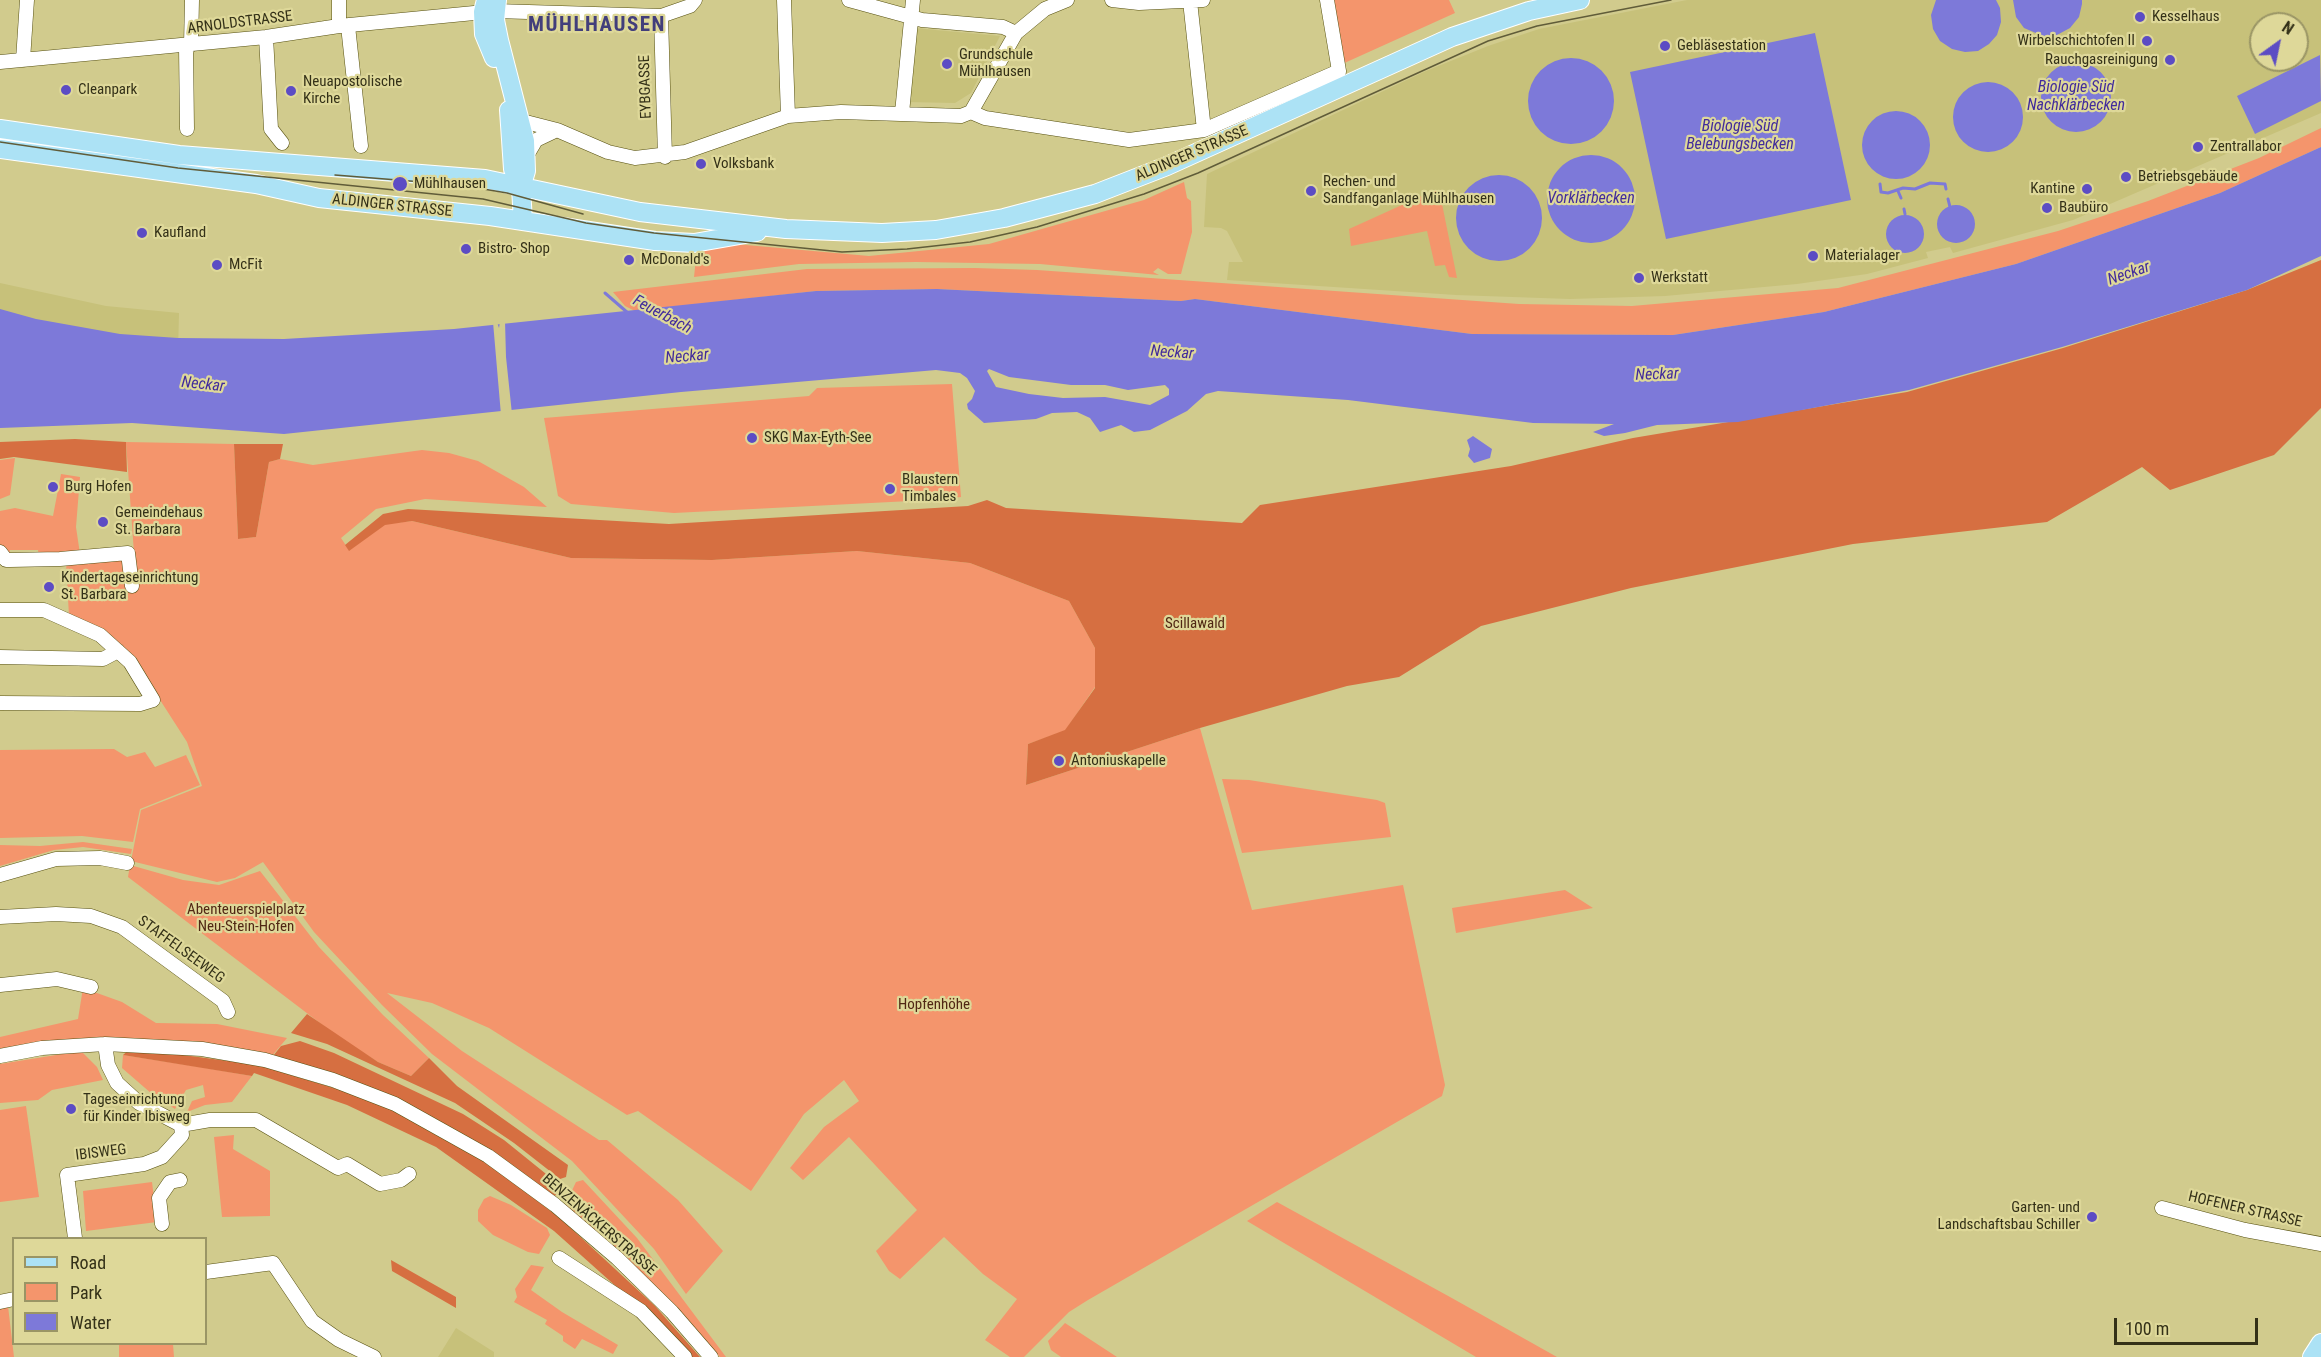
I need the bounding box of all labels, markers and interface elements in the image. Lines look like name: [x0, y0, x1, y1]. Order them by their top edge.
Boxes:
street label: ARNOLDSTRASSE: [186, 8, 294, 38]
place label: Kesselhaus: [2152, 8, 2220, 26]
marker: Kesselhaus: [2133, 10, 2147, 24]
north arrow: [2249, 12, 2309, 72]
district label: MÜHLHAUSEN: [528, 13, 666, 39]
text: N: [2279, 18, 2297, 39]
place label: Wirbelschichtofen II: [2017, 32, 2135, 50]
marker: Wirbelschichtofen II: [2140, 34, 2154, 48]
place label: Gebläsestation: [1677, 37, 1766, 55]
marker: Gebläsestation: [1658, 39, 1672, 53]
place label: Grundschule Mühlhausen: [959, 46, 1033, 81]
place label: Rauchgasreinigung: [2045, 51, 2158, 69]
marker: Rauchgasreinigung: [2163, 53, 2177, 67]
street label: EYBGASSE: [636, 55, 656, 119]
marker: Grundschule Mühlhausen: [940, 57, 954, 71]
place label: Neuapostolische Kirche: [303, 73, 402, 108]
water label: Biologie Süd Nachklärbecken: [2027, 78, 2125, 116]
place label: Cleanpark: [78, 81, 137, 99]
marker: Cleanpark: [59, 83, 73, 97]
marker: Neuapostolische Kirche: [284, 84, 298, 98]
water label: Biologie Süd Belebungsbecken: [1686, 117, 1794, 155]
street label: ALDINGER STRASSE: [1133, 122, 1251, 186]
place label: Zentrallabor: [2210, 138, 2281, 156]
marker: Zentrallabor: [2191, 140, 2205, 154]
place label: Volksbank: [713, 155, 774, 173]
marker: Volksbank: [694, 157, 708, 171]
place label: Betriebsgebäude: [2138, 168, 2238, 186]
marker: Betriebsgebäude: [2119, 170, 2133, 184]
place label: Rechen- und Sandfanganlage Mühlhausen: [1323, 173, 1494, 208]
marker: Mühlhausen: [391, 175, 409, 193]
place label: Mühlhausen: [414, 175, 486, 193]
place label: Kantine: [2030, 180, 2075, 198]
marker: Kantine: [2080, 182, 2094, 196]
marker: Rechen- und Sandfanganlage Mühlhausen: [1304, 184, 1318, 198]
water label: Vorklärbecken: [1547, 189, 1635, 209]
street label: ALDINGER STRASSE: [331, 191, 453, 221]
place label: Baubüro: [2059, 199, 2108, 217]
marker: Baubüro: [2040, 201, 2054, 215]
place label: Kaufland: [154, 224, 206, 242]
marker: Kaufland: [135, 226, 149, 240]
place label: Bistro- Shop: [478, 240, 550, 258]
marker: Bistro- Shop: [459, 242, 473, 256]
place label: Materialager: [1825, 247, 1900, 265]
marker: Materialager: [1806, 249, 1820, 263]
place label: McDonald's: [641, 251, 710, 269]
marker: McDonald's: [622, 253, 636, 267]
place label: McFit: [229, 256, 262, 274]
marker: McFit: [210, 258, 224, 272]
water label: Neckar: [2105, 258, 2153, 290]
place label: Werkstatt: [1651, 269, 1708, 287]
marker: Werkstatt: [1632, 271, 1646, 285]
water label: Feuerbach: [629, 292, 695, 338]
water label: Neckar: [1150, 342, 1194, 364]
water label: Neckar: [665, 346, 709, 368]
water label: Neckar: [1635, 365, 1679, 385]
water label: Neckar: [181, 373, 225, 397]
place label: SKG Max-Eyth-See: [764, 429, 872, 447]
marker: SKG Max-Eyth-See: [745, 431, 759, 445]
place label: Blaustern Timbales: [902, 471, 958, 506]
place label: Burg Hofen: [65, 478, 131, 496]
marker: Burg Hofen: [46, 480, 60, 494]
marker: Blaustern Timbales: [883, 482, 897, 496]
place label: Gemeindehaus St. Barbara: [115, 504, 203, 539]
marker: Gemeindehaus St. Barbara: [96, 515, 110, 529]
place label: Kindertageseinrichtung St. Barbara: [61, 569, 198, 604]
marker: Kindertageseinrichtung St. Barbara: [42, 580, 56, 594]
park label: Scillawald: [1165, 615, 1225, 633]
place label: Antoniuskapelle: [1071, 752, 1166, 770]
marker: Antoniuskapelle: [1052, 754, 1066, 768]
park label: Abenteuerspielplatz Neu-Stein-Hofen: [187, 901, 305, 936]
street label: STAFFELSEEWEG: [134, 912, 228, 988]
park label: Hopfenhöhe: [898, 996, 970, 1014]
place label: Tageseinrichtung für Kinder Ibisweg: [83, 1091, 190, 1126]
marker: Tageseinrichtung für Kinder Ibisweg: [64, 1102, 78, 1116]
street label: IBISWEG: [74, 1141, 128, 1165]
street label: BENZENÄCKERSTRASSE: [538, 1170, 660, 1280]
street label: HOFENER STRASSE: [2186, 1188, 2304, 1232]
place label: Garten- und Landschaftsbau Schiller: [1938, 1199, 2080, 1234]
marker: Garten- und Landschaftsbau Schiller: [2085, 1210, 2099, 1224]
legend: [12, 1237, 207, 1345]
text: Road: [70, 1252, 106, 1273]
text: Park: [70, 1282, 102, 1303]
scale bar: [2117, 1306, 2261, 1344]
text: Water: [70, 1312, 111, 1333]
text: 100 m: [2125, 1318, 2169, 1339]

